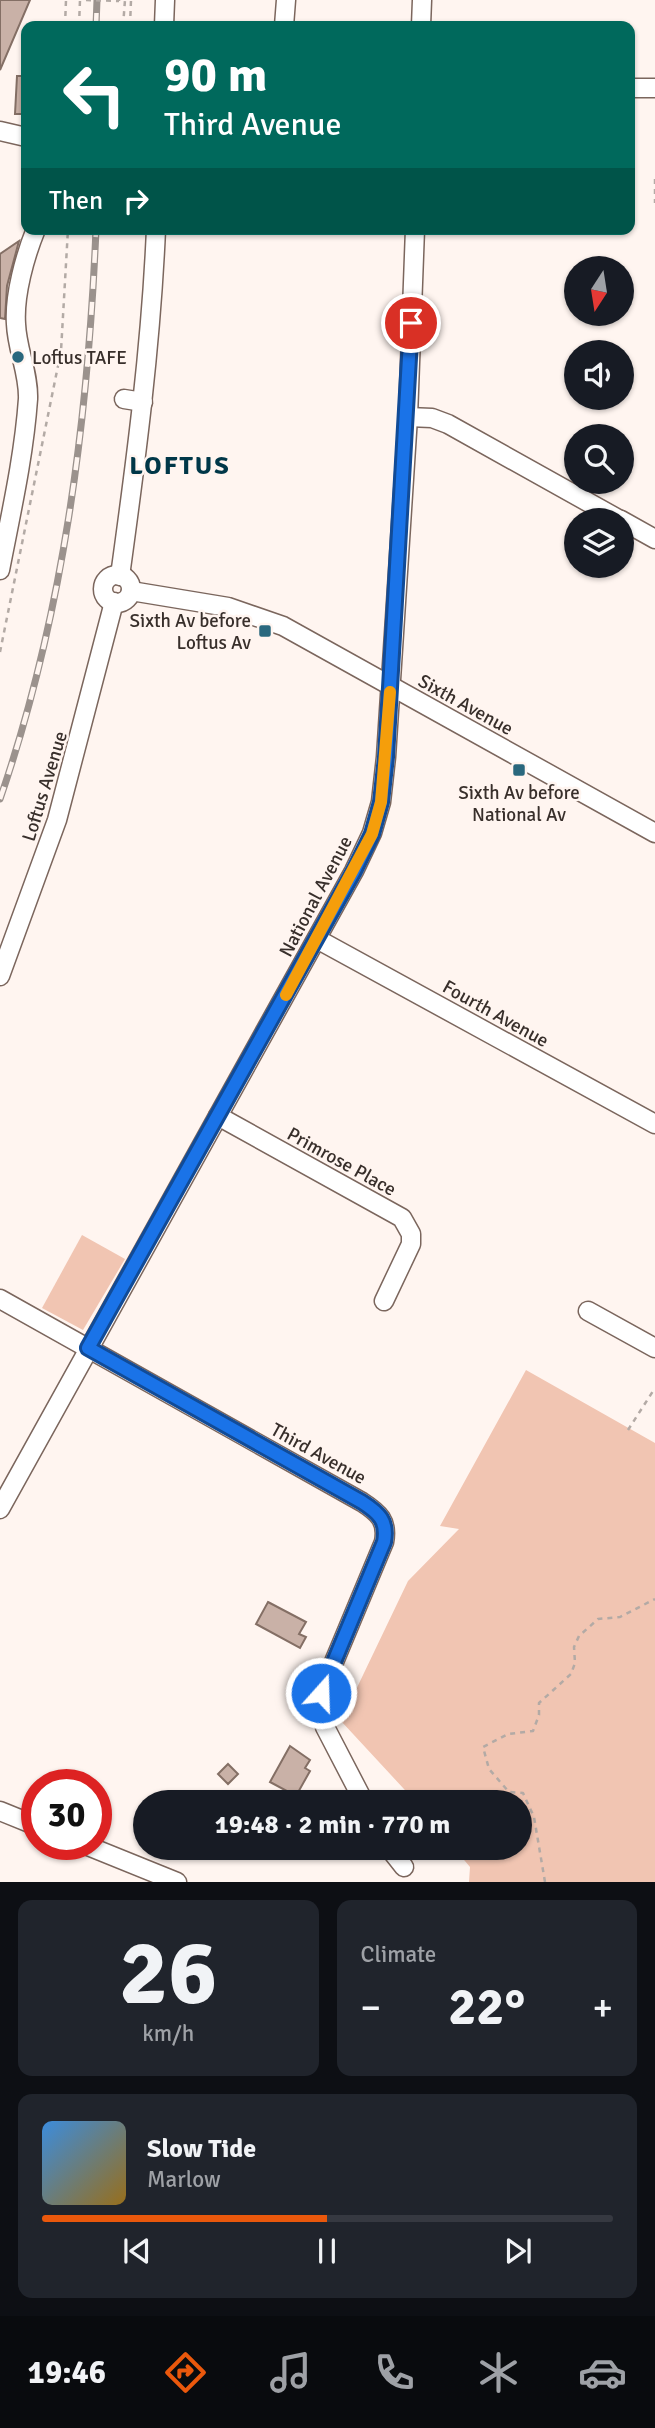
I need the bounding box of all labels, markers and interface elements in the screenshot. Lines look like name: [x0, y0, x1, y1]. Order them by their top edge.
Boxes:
text: 90 m: [164, 45, 267, 105]
icon: left: [49, 49, 140, 140]
text: Third Avenue: [164, 105, 341, 144]
icon: right: [117, 182, 155, 220]
text: Then: [49, 185, 103, 217]
north arrow: [564, 256, 634, 326]
map controls: [564, 256, 634, 578]
pin: [381, 293, 441, 353]
icon: arrive: [392, 304, 430, 342]
button: sound: [564, 340, 634, 410]
place label: Loftus TAFE: [32, 346, 127, 370]
marker: Loftus TAFE: [10, 349, 26, 365]
button: search: [564, 424, 634, 494]
district label: LOFTUS: [129, 450, 231, 482]
button: layers: [564, 508, 634, 578]
place label: Sixth Av before Loftus Av: [130, 609, 251, 655]
marker: Sixth Av before Loftus Av: [257, 623, 273, 639]
street label: Sixth Avenue: [414, 669, 517, 741]
street label: Loftus Avenue: [17, 728, 73, 844]
marker: Sixth Av before National Av: [511, 762, 527, 778]
place label: Sixth Av before National Av: [458, 781, 580, 827]
street label: National Avenue: [274, 832, 358, 961]
street label: Fourth Avenue: [438, 975, 553, 1053]
street label: Primrose Place: [283, 1122, 400, 1202]
street label: Third Avenue: [267, 1418, 370, 1490]
position arrow: [284, 1656, 358, 1730]
speed limit sign: 30: [21, 1769, 112, 1860]
text: 19:48 · 2 min · 770 m: [215, 1809, 450, 1841]
text: 26: [119, 1917, 217, 2030]
text: Climate: [361, 1940, 436, 1969]
text: 22°: [448, 1975, 525, 2039]
text: −: [361, 1984, 381, 2031]
text: +: [592, 1984, 613, 2031]
text: km/h: [142, 2019, 194, 2048]
text: Slow Tide: [147, 2133, 256, 2165]
text: Marlow: [147, 2165, 221, 2194]
icon: previous: [118, 2232, 156, 2270]
icon: pause: [308, 2232, 346, 2270]
icon: next: [499, 2232, 537, 2270]
icon: directions: [161, 2348, 210, 2397]
icon: music: [266, 2348, 315, 2397]
icon: phone: [370, 2348, 419, 2397]
icon: climate: [474, 2348, 523, 2397]
icon: car: [578, 2348, 627, 2397]
text: 19:46: [28, 2353, 106, 2392]

